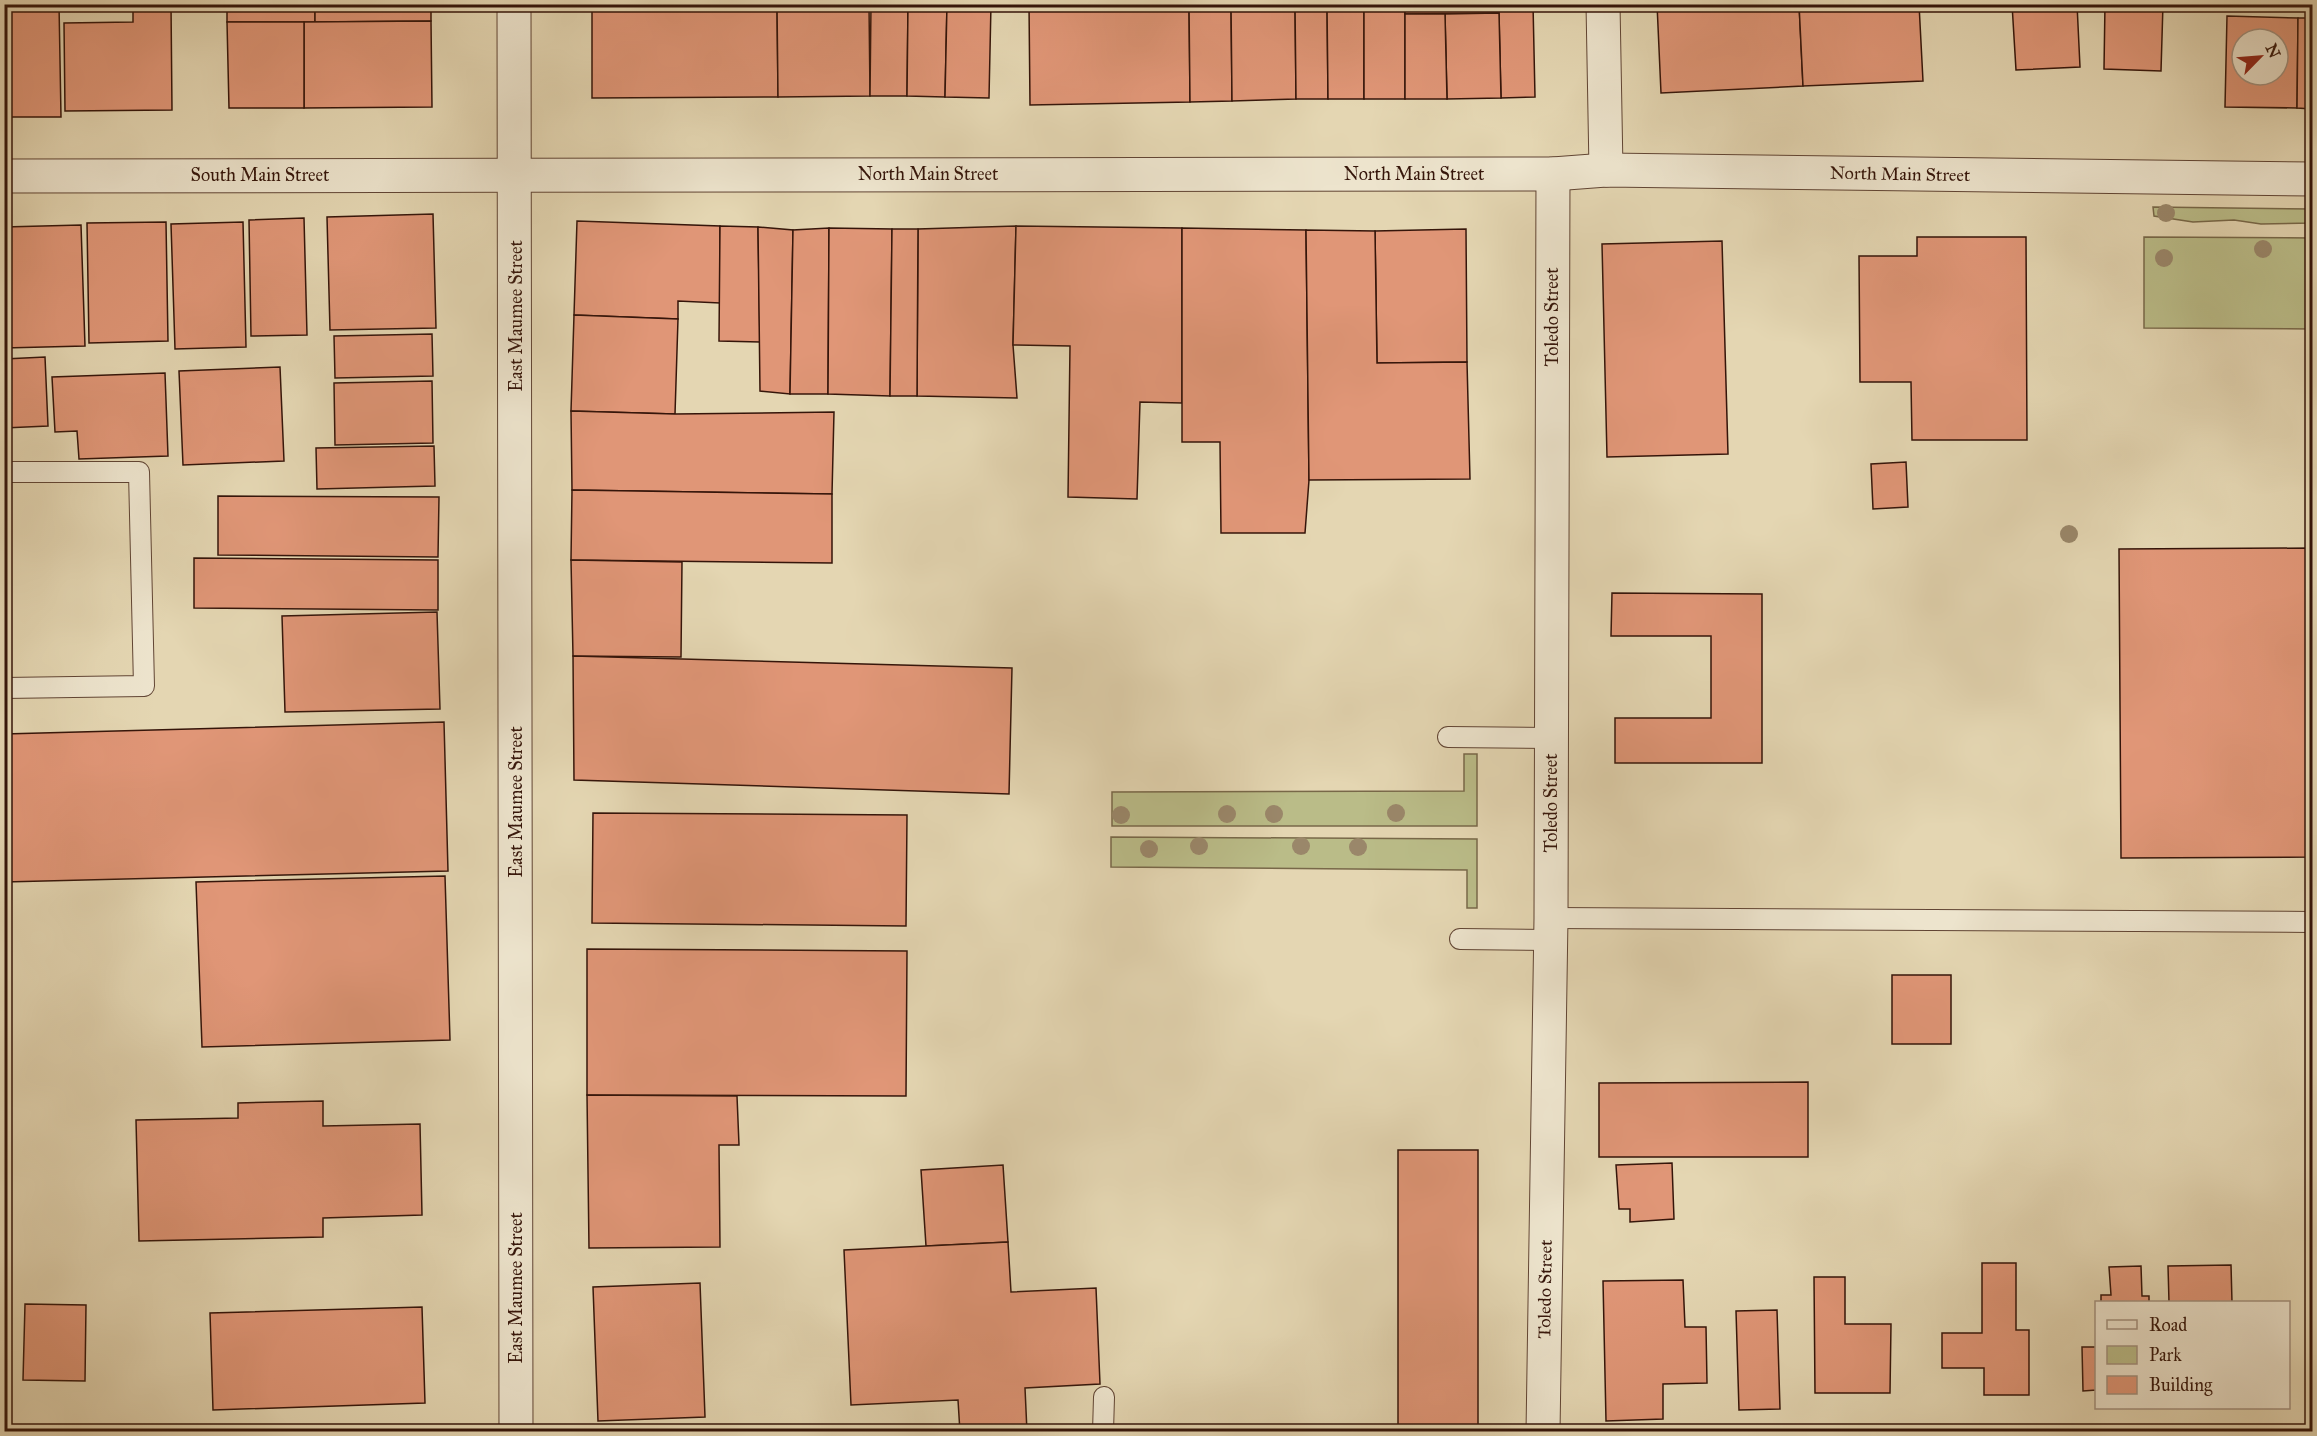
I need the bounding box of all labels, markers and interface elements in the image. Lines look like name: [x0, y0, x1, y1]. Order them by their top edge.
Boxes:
north arrow: [2230, 27, 2290, 87]
text: N: [2262, 41, 2285, 61]
street label: North Main Street: [1830, 162, 1971, 186]
street label: North Main Street: [858, 163, 999, 185]
street label: North Main Street: [1344, 163, 1485, 185]
street label: South Main Street: [191, 164, 330, 186]
street label: East Maumee Street: [505, 240, 527, 392]
street label: Toledo Street: [1541, 267, 1563, 367]
street label: East Maumee Street: [505, 726, 527, 878]
street label: Toledo Street: [1540, 753, 1562, 853]
street label: East Maumee Street: [505, 1212, 527, 1364]
street label: Toledo Street: [1533, 1239, 1557, 1339]
legend: [2095, 1301, 2290, 1409]
text: Road: [2149, 1314, 2187, 1336]
text: Park: [2149, 1344, 2182, 1366]
text: Building: [2149, 1374, 2213, 1397]

